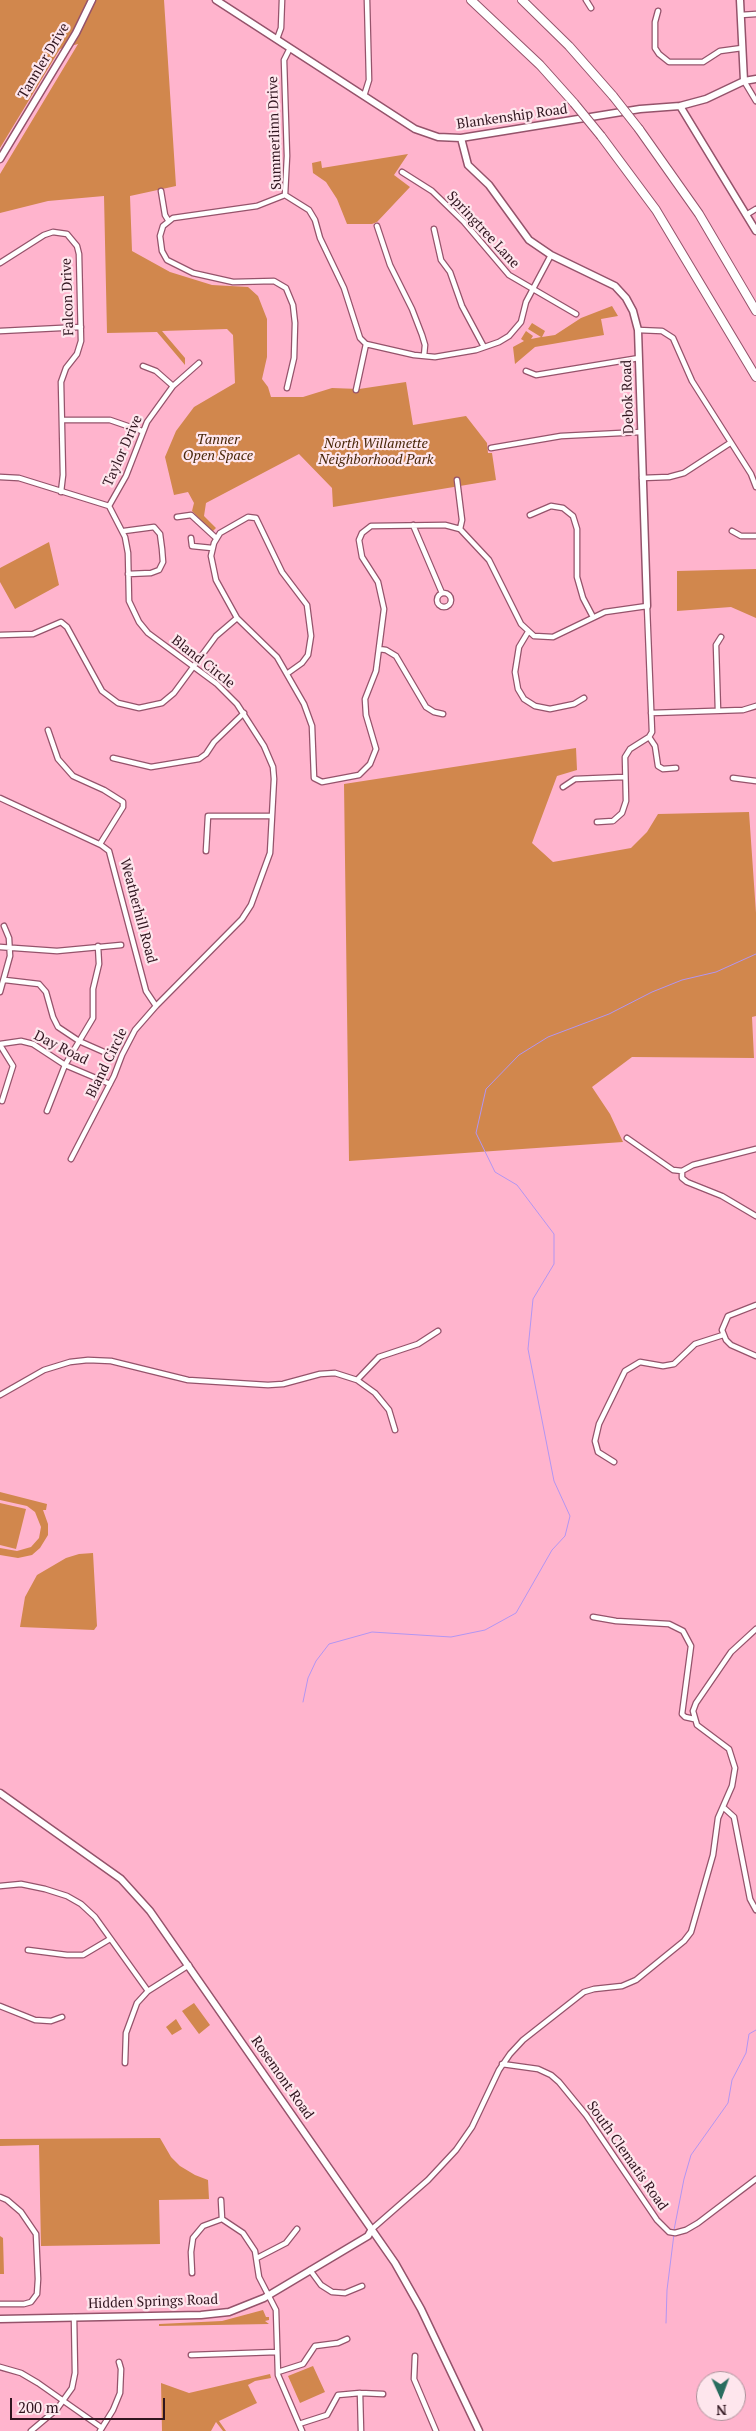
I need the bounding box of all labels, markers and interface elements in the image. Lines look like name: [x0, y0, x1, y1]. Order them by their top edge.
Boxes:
street label: Tannler Drive: [15, 20, 73, 102]
street label: Summerlinn Drive: [265, 76, 285, 190]
street label: Blankenship Road: [456, 101, 568, 133]
street label: Springtree Lane: [443, 188, 523, 272]
street label: Falcon Drive: [58, 258, 78, 336]
street label: Debok Road: [618, 360, 638, 434]
street label: Taylor Drive: [100, 413, 146, 489]
park label: Tanner Open Space: [183, 432, 253, 464]
park label: North Willamette Neighborhood Park: [318, 436, 434, 468]
street label: Bland Circle: [168, 632, 238, 692]
street label: Weatherhill Road: [116, 857, 160, 965]
street label: Bland Circle: [83, 1025, 131, 1101]
street label: Day Road: [31, 1027, 91, 1069]
street label: Rosemont Road: [247, 2033, 317, 2123]
street label: South Clematis Road: [583, 2098, 671, 2214]
street label: Hidden Springs Road: [88, 2291, 218, 2313]
north arrow: [696, 2371, 746, 2421]
scale bar: [12, 2388, 168, 2420]
text: 200 m: [18, 2397, 59, 2417]
text: N: [716, 2401, 727, 2420]

